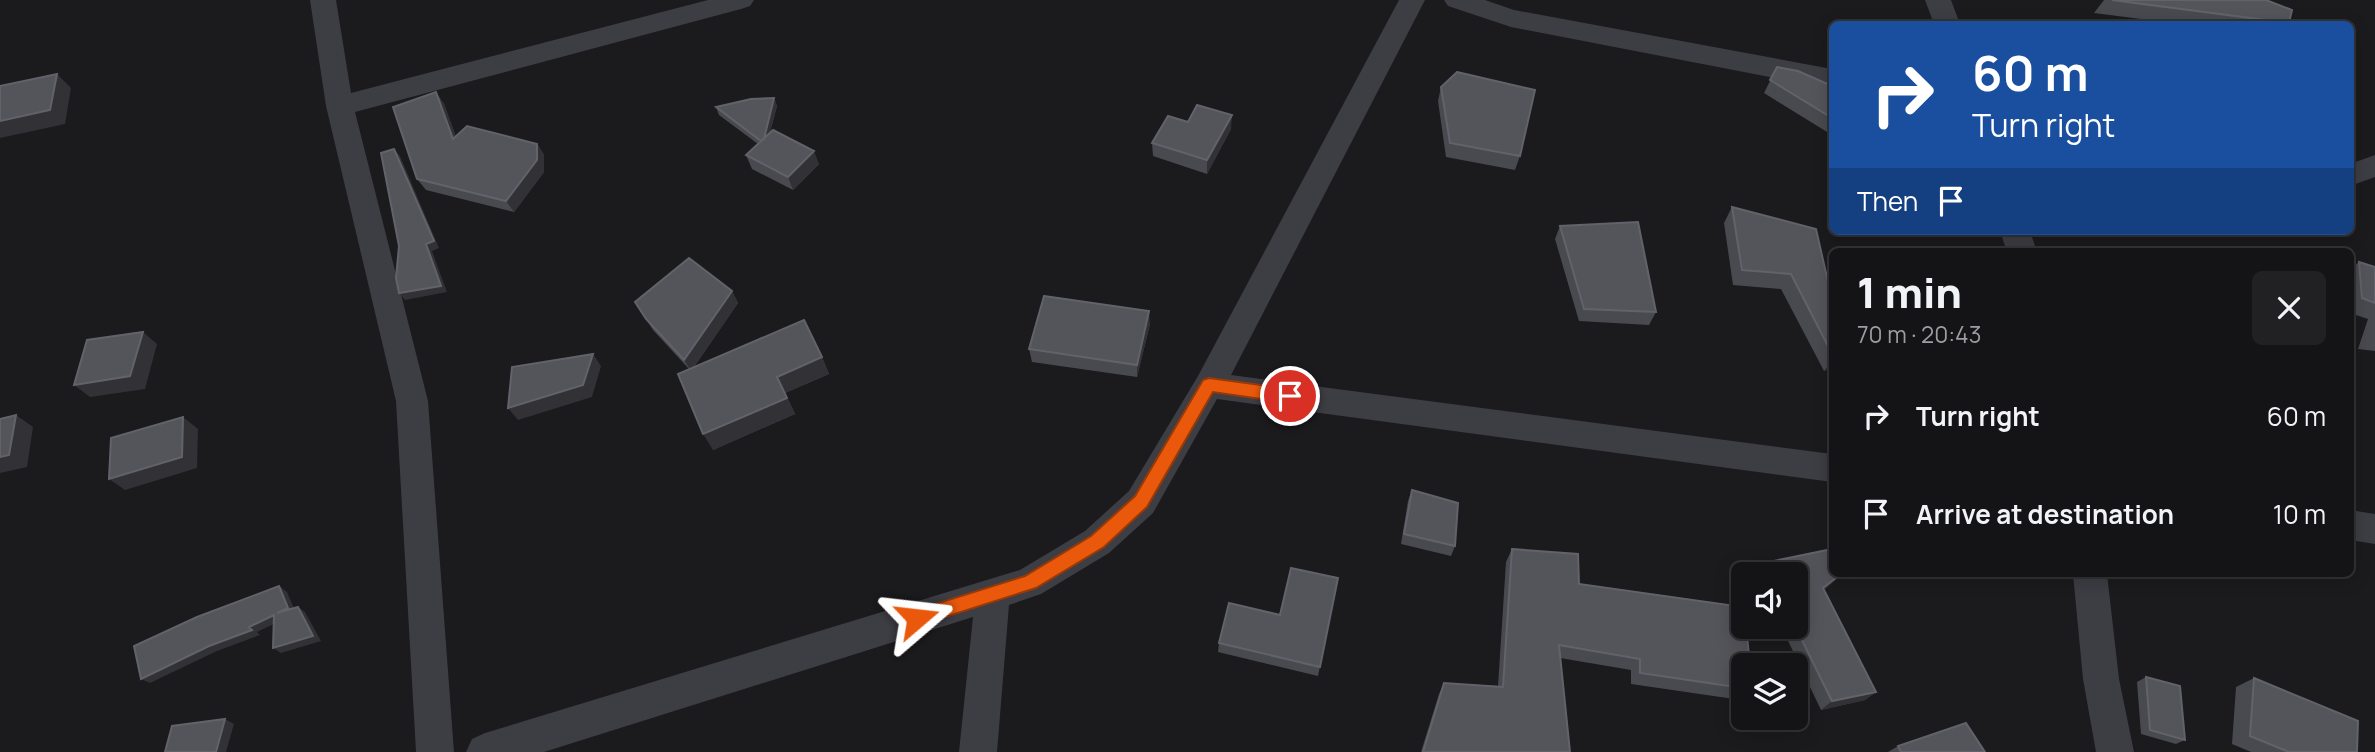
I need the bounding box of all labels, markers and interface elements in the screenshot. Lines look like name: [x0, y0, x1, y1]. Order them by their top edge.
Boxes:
text: 60 m: [1972, 39, 2089, 106]
icon: right: [1857, 49, 1948, 140]
text: Turn right: [1972, 103, 2115, 147]
icon: arrive: [1932, 182, 1970, 220]
text: Then: [1857, 183, 1918, 219]
text: 1 min: [1857, 263, 1962, 321]
button: close: [2252, 271, 2326, 345]
text: 70 m · 20:43: [1857, 318, 1981, 350]
pin: [1260, 366, 1320, 426]
icon: arrive: [1271, 377, 1309, 415]
icon: right: [1857, 397, 1895, 435]
text: Turn right: [1916, 398, 2040, 434]
text: 60 m: [2267, 398, 2326, 434]
icon: arrive: [1857, 495, 1895, 533]
text: Arrive at destination: [1916, 496, 2174, 532]
text: 10 m: [2273, 496, 2326, 532]
map controls: [1731, 562, 1808, 730]
button: sound: [1731, 562, 1808, 639]
position arrow: [880, 581, 954, 655]
button: layers: [1731, 653, 1808, 730]

